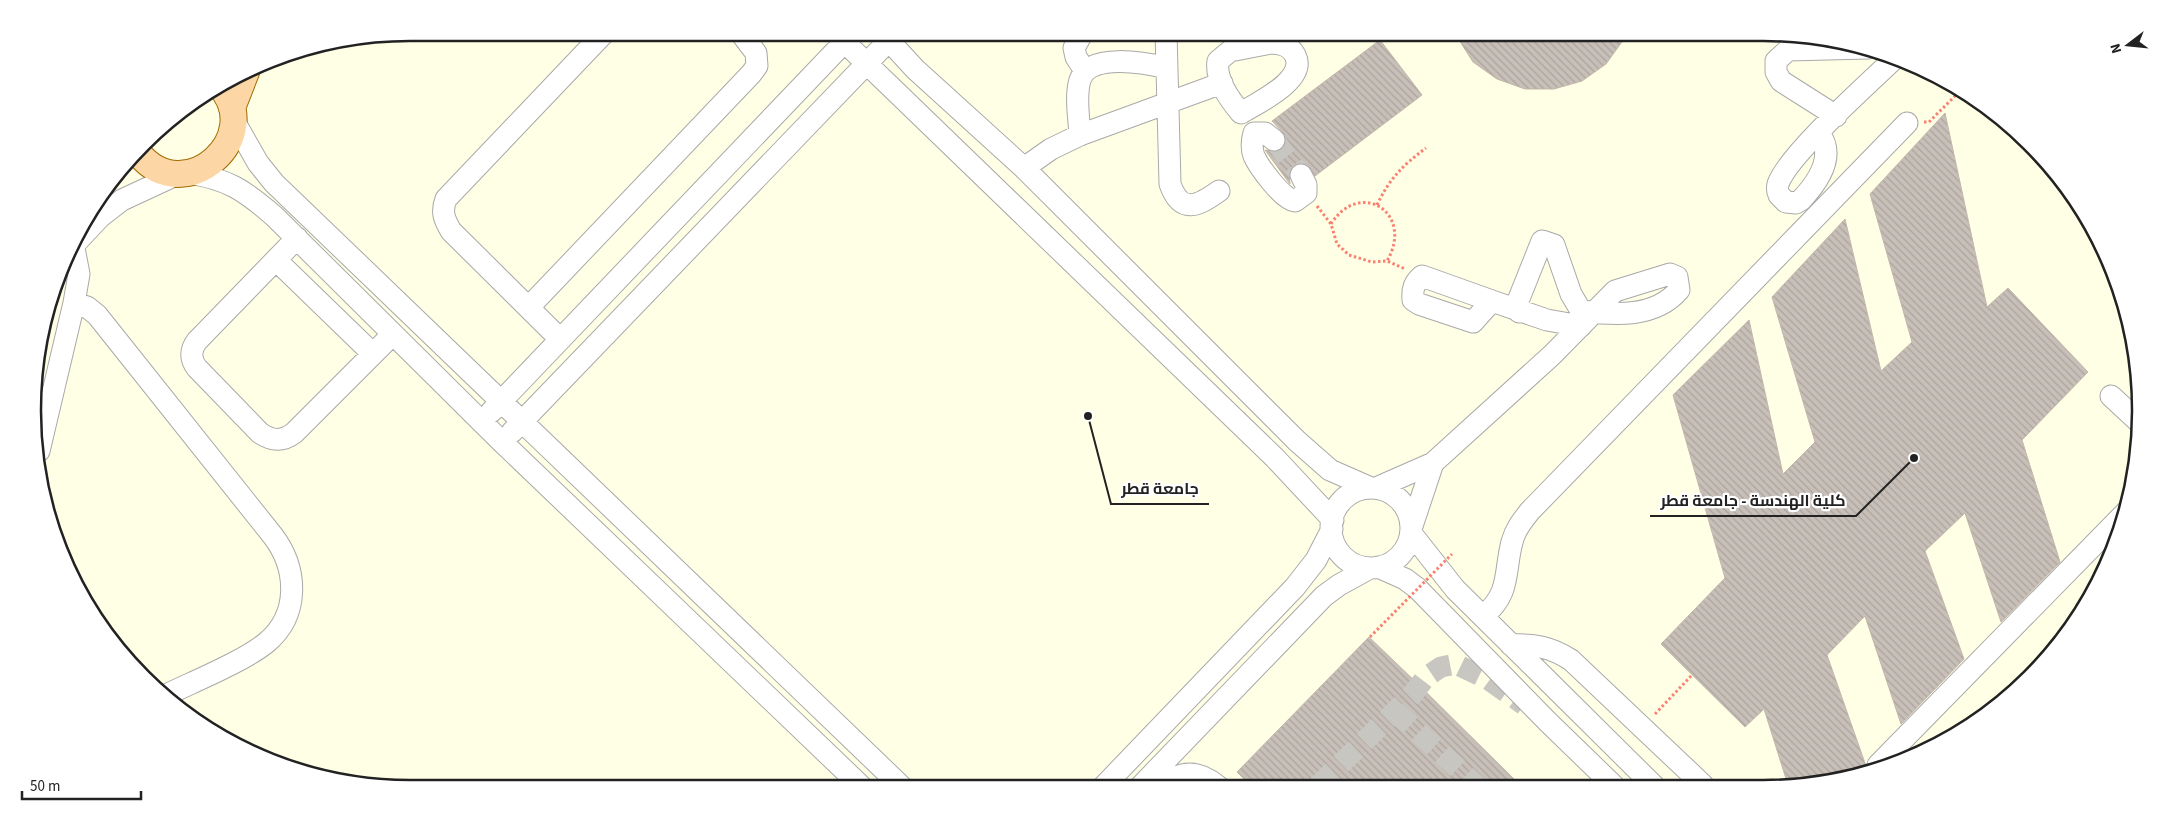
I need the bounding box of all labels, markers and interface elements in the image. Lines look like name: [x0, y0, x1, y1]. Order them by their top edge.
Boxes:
north arrow: [2103, 20, 2153, 70]
text: N: [2106, 41, 2127, 56]
callout: جامعة قطر: [1111, 473, 1209, 504]
text: جامعة قطر: [1120, 478, 1199, 500]
callout: كلية الهندسة - جامعة قطر: [1650, 485, 1856, 516]
text: كلية الهندسة - جامعة قطر: [1659, 490, 1846, 512]
scale bar: [22, 768, 141, 800]
text: 50 m: [30, 776, 60, 797]

